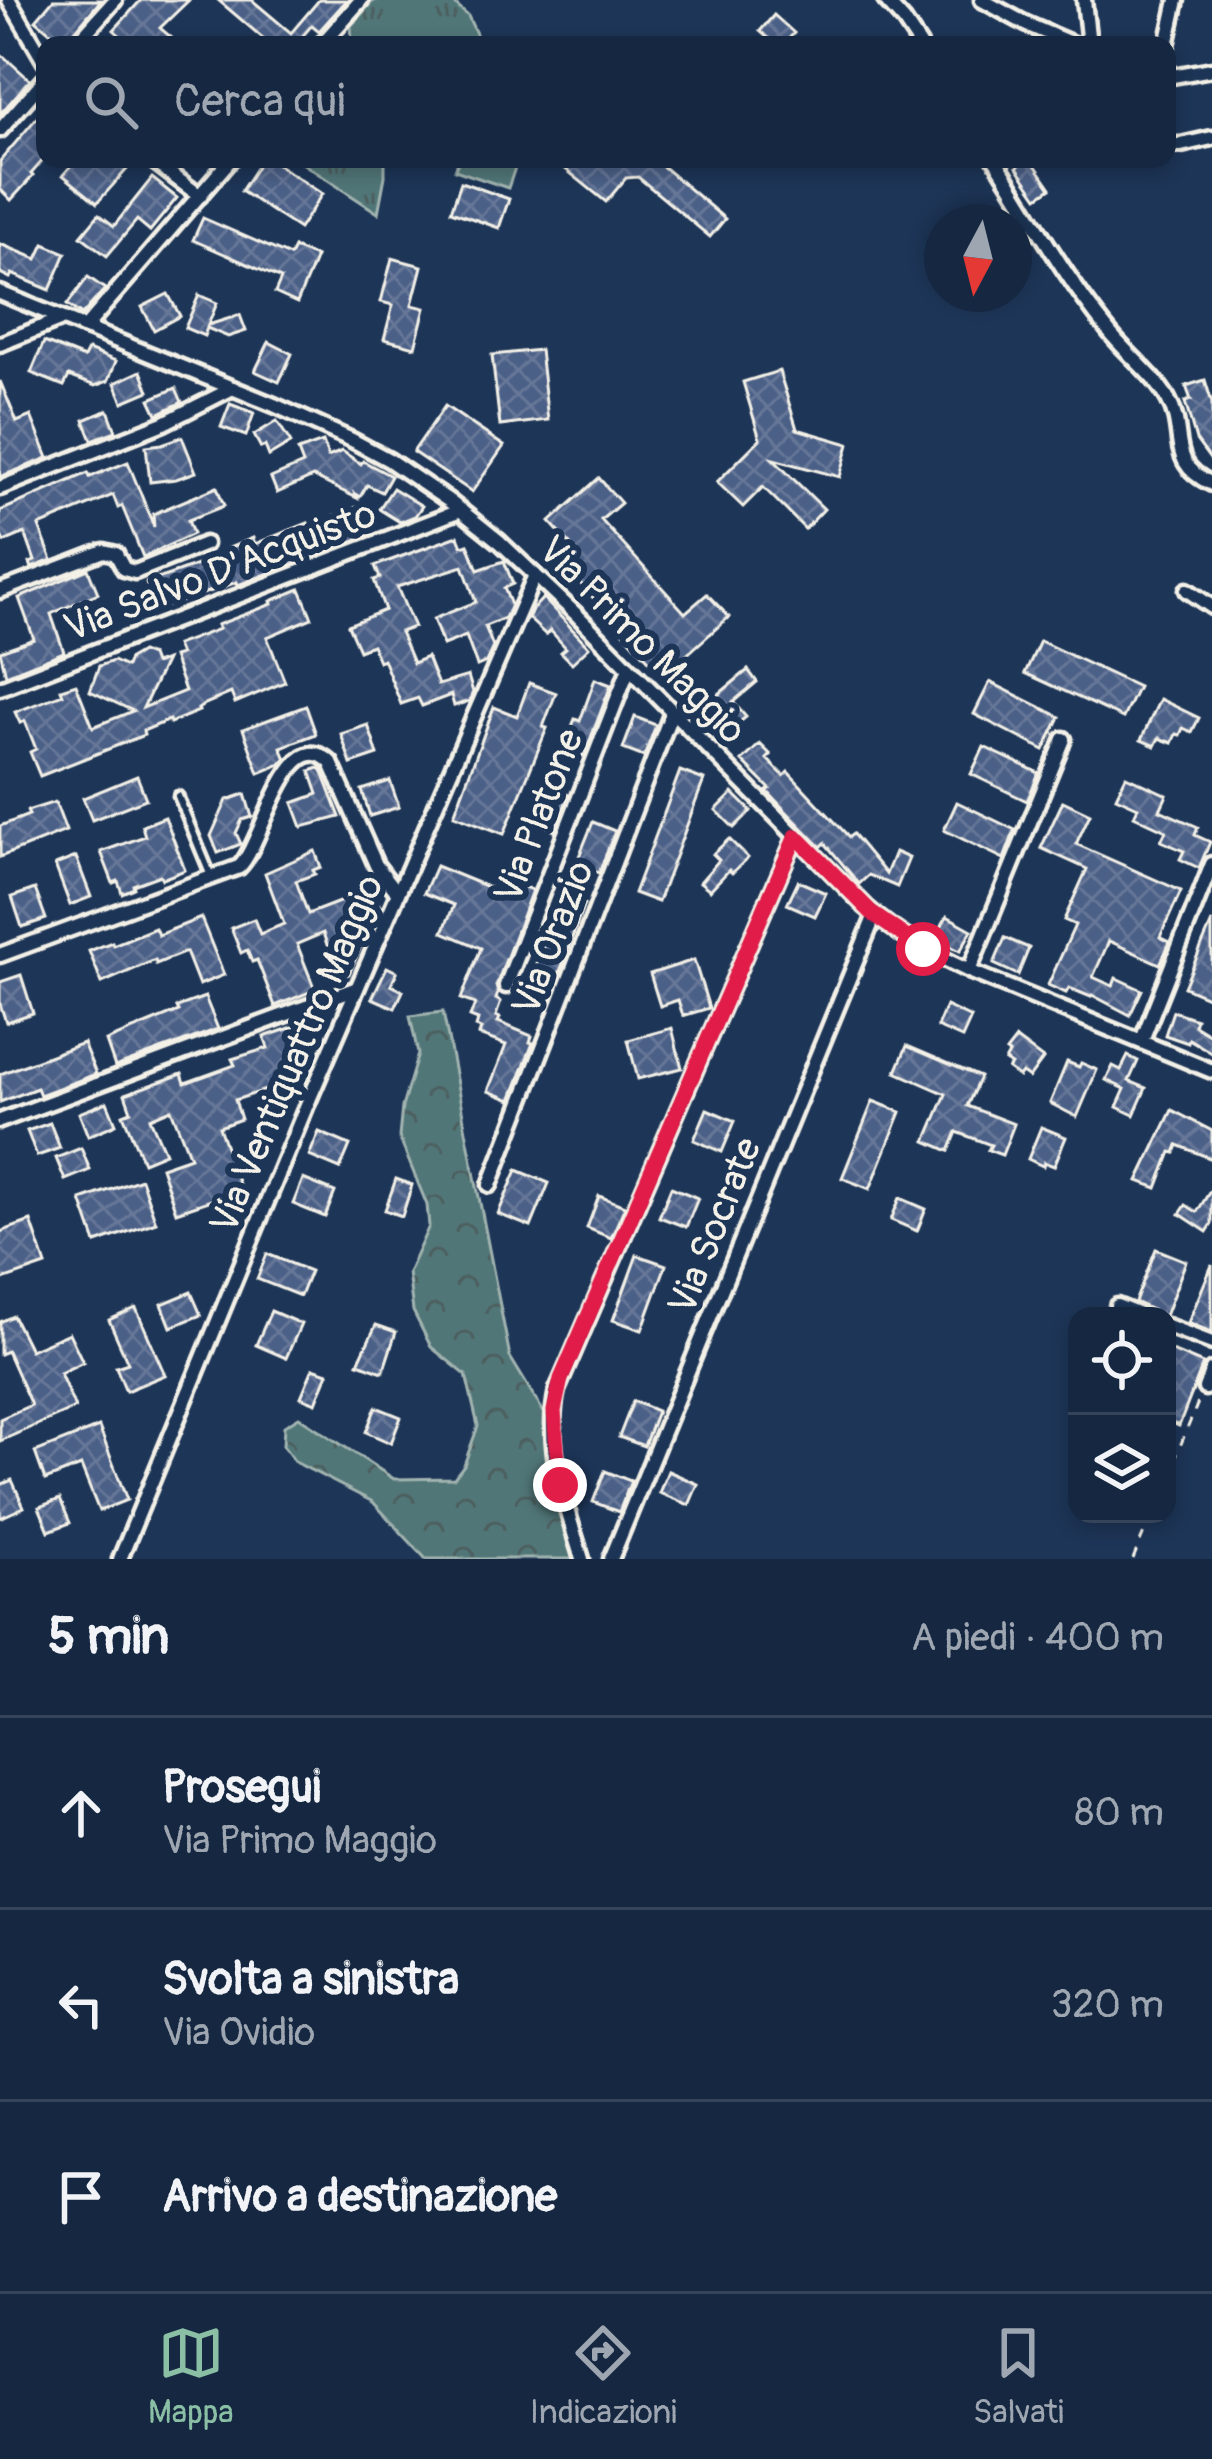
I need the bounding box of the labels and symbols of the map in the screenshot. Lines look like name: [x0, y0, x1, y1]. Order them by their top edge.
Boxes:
north arrow: [924, 204, 1032, 312]
street label: Via Salvo D'Acquisto: [57, 489, 383, 653]
street label: Via Primo Maggio: [527, 525, 757, 755]
street label: Via Platone: [483, 722, 595, 910]
street label: Via Orazio: [501, 854, 605, 1022]
street label: Via Ventiquattro Maggio: [199, 867, 395, 1241]
route start: [896, 922, 950, 976]
street label: Via Socrate: [657, 1130, 773, 1322]
route end: [533, 1458, 587, 1512]

